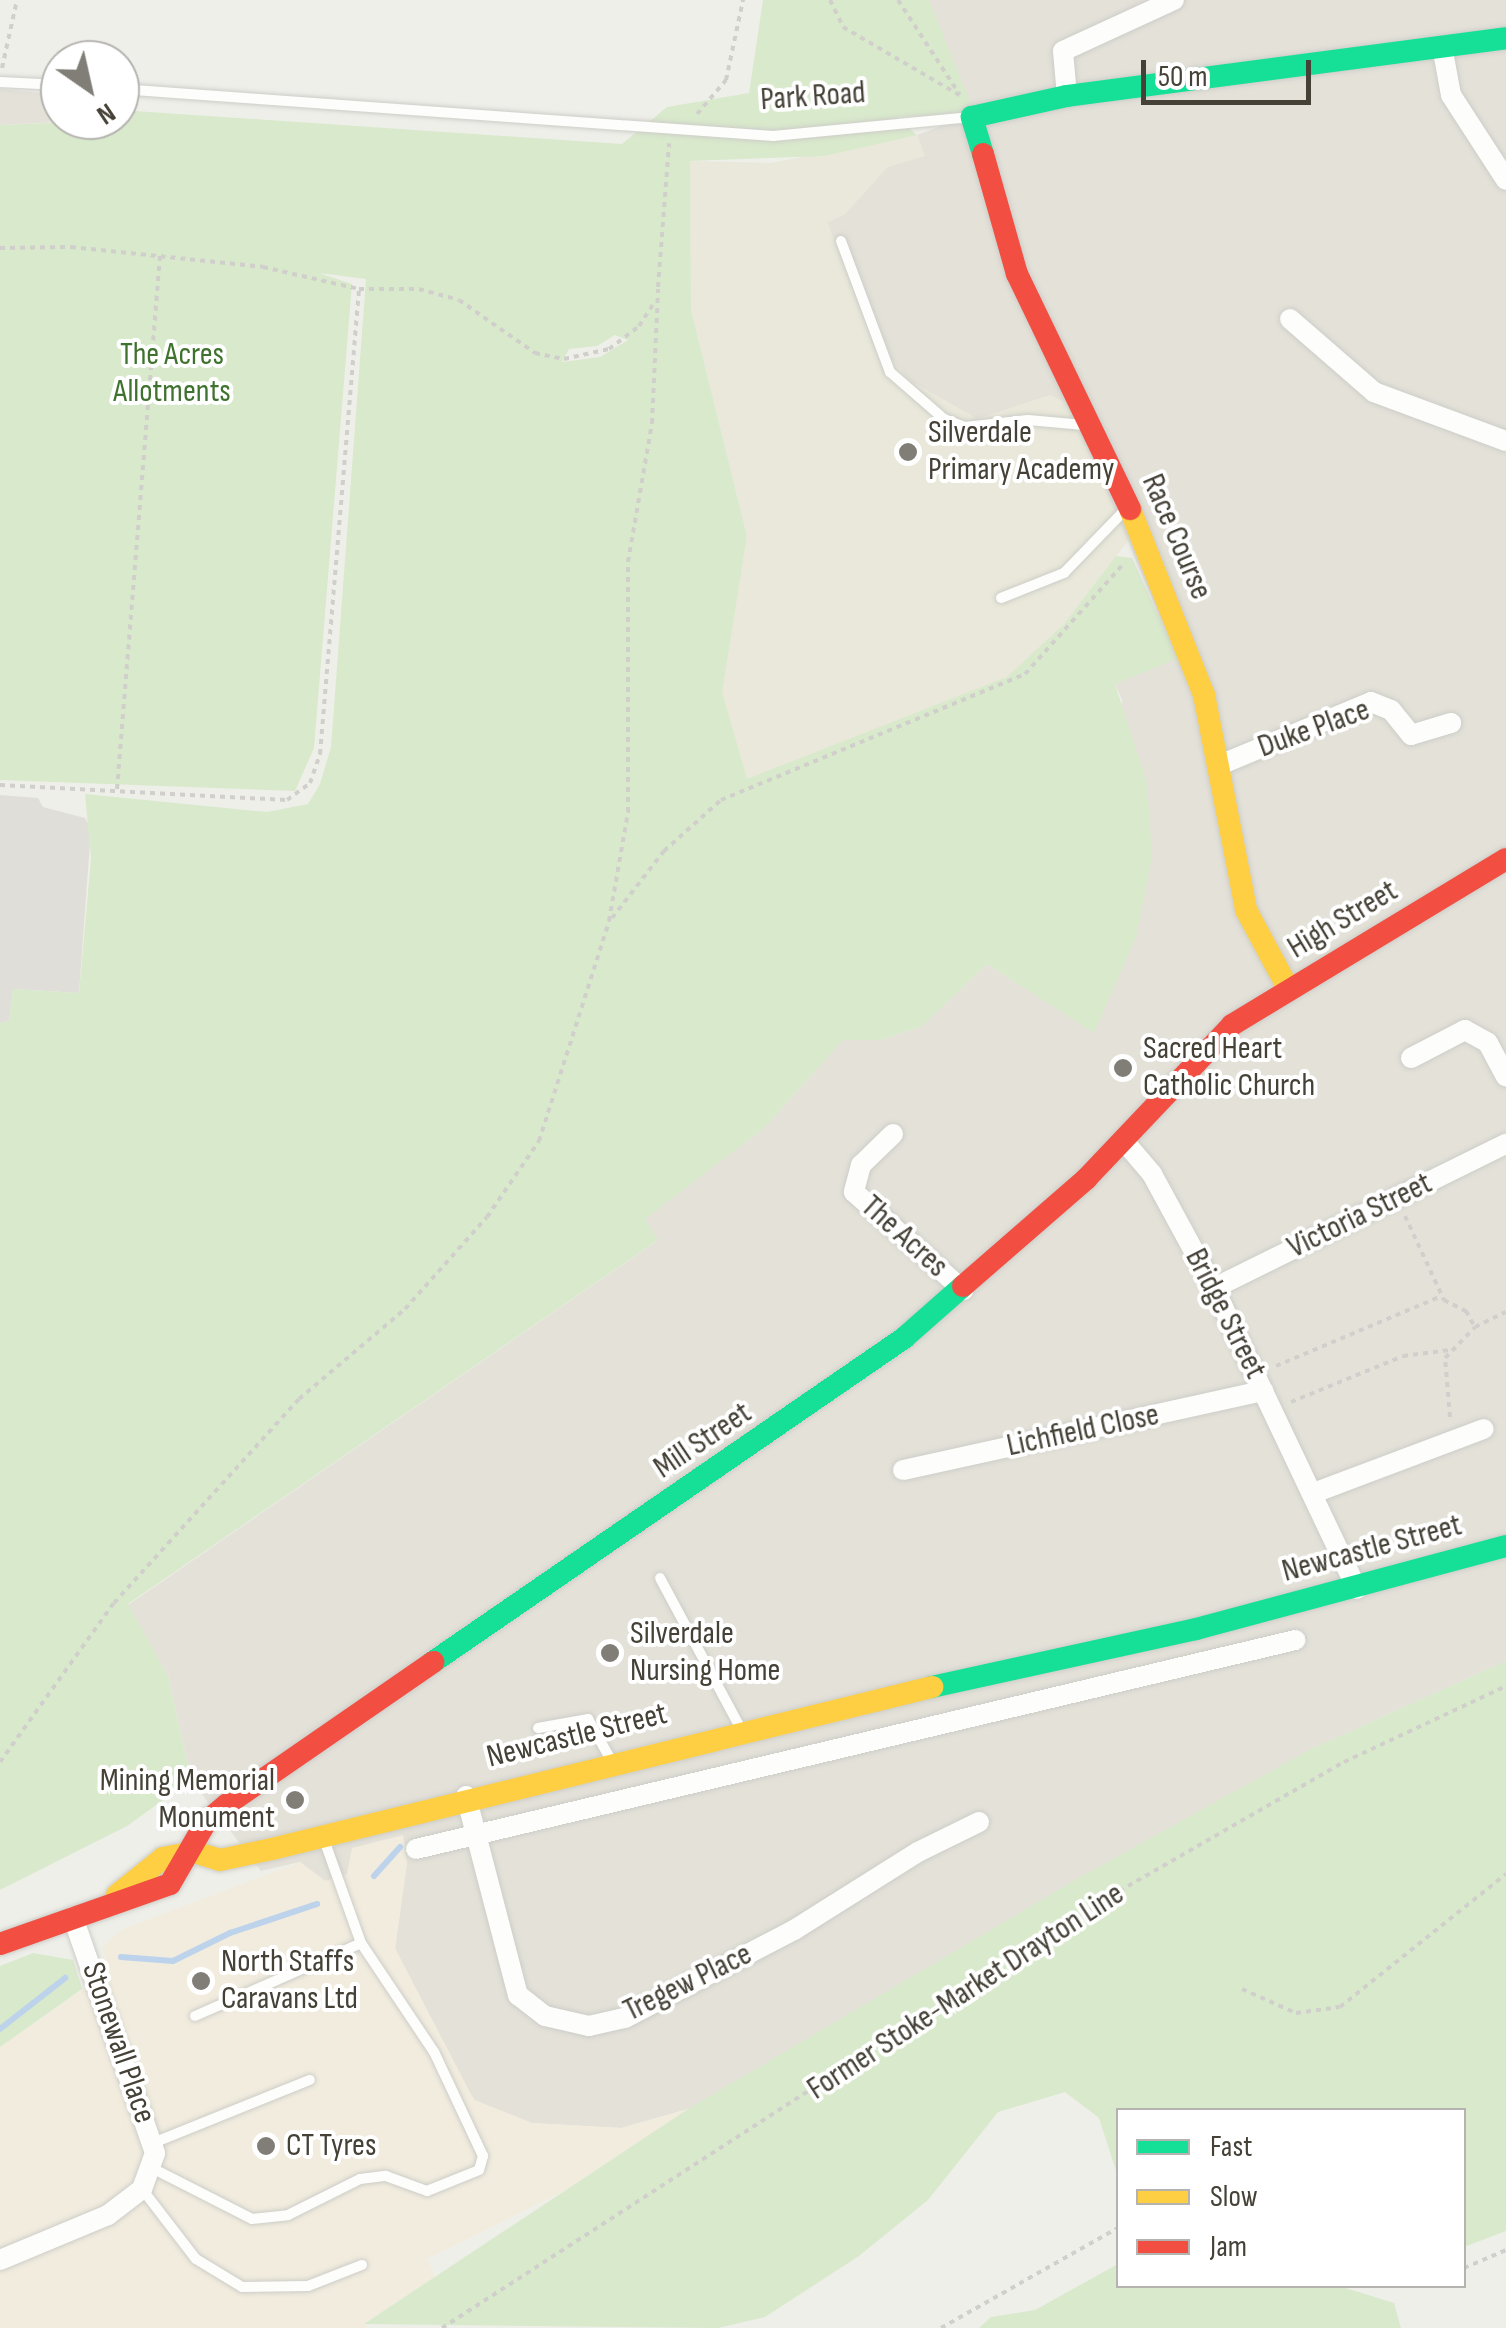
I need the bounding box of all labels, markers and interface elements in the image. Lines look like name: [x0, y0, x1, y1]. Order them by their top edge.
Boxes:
north arrow: [40, 40, 140, 140]
scale bar: [1146, 40, 1316, 102]
text: 50 m: [1158, 59, 1207, 95]
street label: Park Road: [759, 74, 867, 120]
text: N: [91, 96, 121, 131]
park label: The Acres Allotments: [113, 337, 231, 412]
place label: Silverdale Primary Academy: [928, 415, 1114, 490]
marker: Silverdale Primary Academy: [897, 441, 919, 463]
street label: Race Course: [1132, 469, 1220, 605]
street label: Duke Place: [1253, 691, 1375, 767]
street label: High Street: [1281, 872, 1405, 968]
place label: Sacred Heart Catholic Church: [1143, 1031, 1315, 1106]
marker: Sacred Heart Catholic Church: [1112, 1057, 1134, 1079]
street label: Victoria Street: [1282, 1165, 1438, 1267]
street label: The Acres: [852, 1188, 956, 1286]
street label: Bridge Street: [1176, 1243, 1274, 1385]
street label: Mill Street: [647, 1394, 759, 1488]
street label: Lichfield Close: [1003, 1396, 1163, 1466]
street label: Newcastle Street: [1278, 1507, 1466, 1591]
place label: Silverdale Nursing Home: [630, 1616, 780, 1691]
marker: Silverdale Nursing Home: [599, 1642, 621, 1664]
street label: Newcastle Street: [483, 1695, 671, 1777]
place label: Mining Memorial Monument: [100, 1763, 275, 1838]
marker: Mining Memorial Monument: [284, 1789, 306, 1811]
street label: Former Stoke-Market Drayton Line: [801, 1875, 1131, 2109]
street label: Tregew Place: [618, 1936, 758, 2030]
place label: North Staffs Caravans Ltd: [221, 1944, 358, 2019]
street label: Stonewall Place: [73, 1958, 163, 2128]
marker: North Staffs Caravans Ltd: [190, 1970, 212, 1992]
legend: [1116, 2108, 1466, 2288]
place label: CT Tyres: [286, 2127, 376, 2165]
text: Fast: [1210, 2129, 1252, 2165]
marker: CT Tyres: [255, 2135, 277, 2157]
text: Slow: [1210, 2179, 1258, 2215]
text: Jam: [1210, 2229, 1247, 2265]

